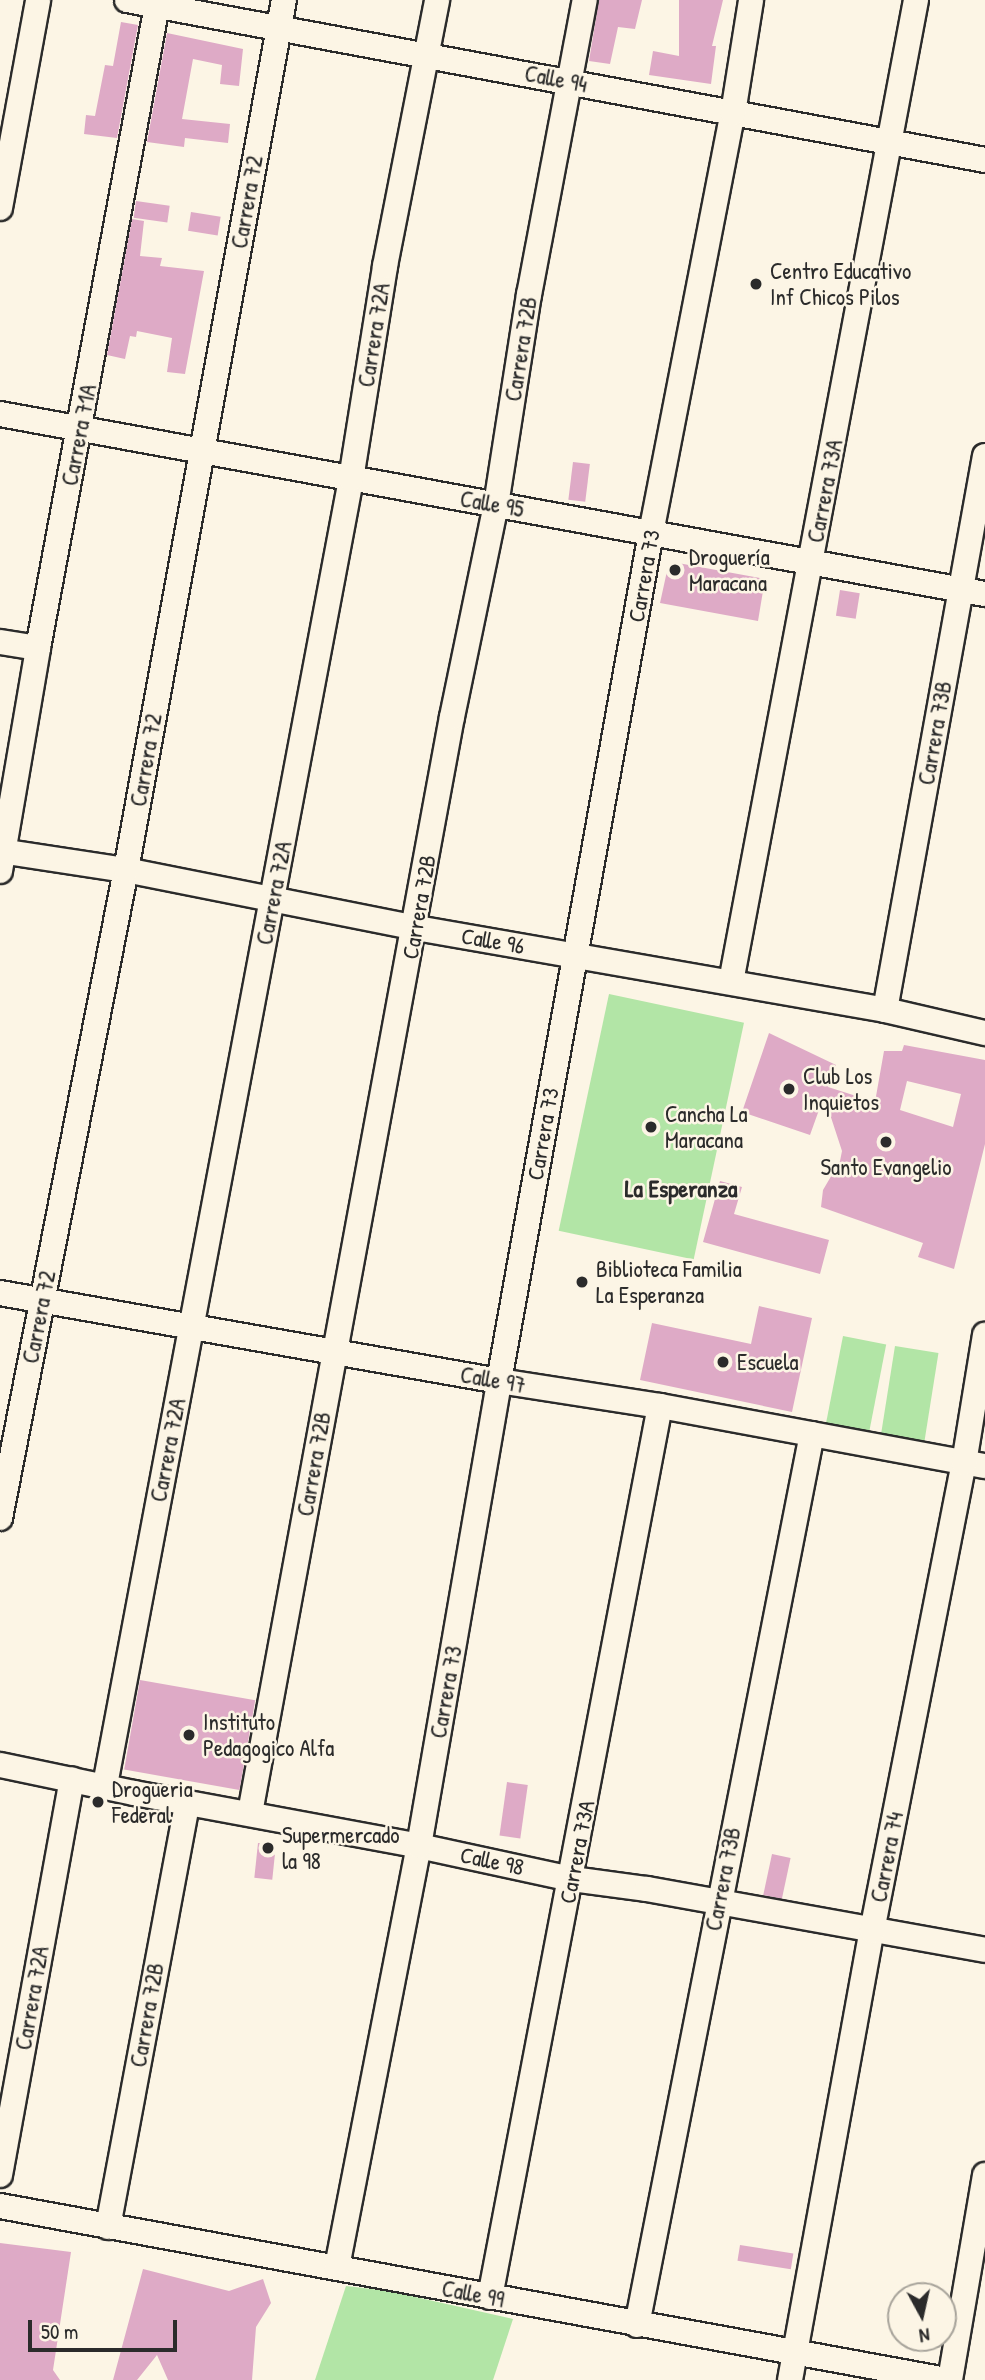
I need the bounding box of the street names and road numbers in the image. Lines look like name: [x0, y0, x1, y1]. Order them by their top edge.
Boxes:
street label: Calle 94: [522, 59, 590, 99]
street label: Carrera 72: [225, 153, 269, 251]
street label: Carrera 72A: [352, 281, 396, 389]
street label: Carrera 72B: [499, 295, 543, 403]
street label: Carrera 71A: [56, 382, 102, 488]
street label: Carrera 73A: [801, 437, 849, 545]
street label: Calle 95: [458, 485, 526, 523]
street label: Carrera 73: [622, 528, 666, 624]
street label: Carrera 73B: [912, 679, 958, 787]
street label: Carrera 72: [124, 711, 168, 809]
street label: Carrera 72A: [250, 839, 298, 947]
street label: Carrera 72B: [396, 853, 442, 961]
street label: Calle 96: [459, 922, 527, 960]
street label: Carrera 73: [521, 1086, 565, 1182]
street label: Carrera 72: [17, 1268, 61, 1366]
street label: Calle 97: [458, 1361, 528, 1399]
street label: Carrera 72A: [144, 1396, 192, 1504]
street label: Carrera 72B: [291, 1410, 337, 1518]
street label: Carrera 73: [424, 1644, 468, 1740]
street label: Carrera 73A: [553, 1798, 601, 1906]
street label: Carrera 74: [865, 1809, 909, 1905]
street label: Carrera 73B: [699, 1825, 747, 1933]
street label: Calle 98: [458, 1841, 526, 1881]
street label: Carrera 72A: [9, 1944, 55, 2052]
street label: Carrera 72B: [124, 1961, 170, 2069]
street label: Calle 99: [440, 2274, 506, 2314]

